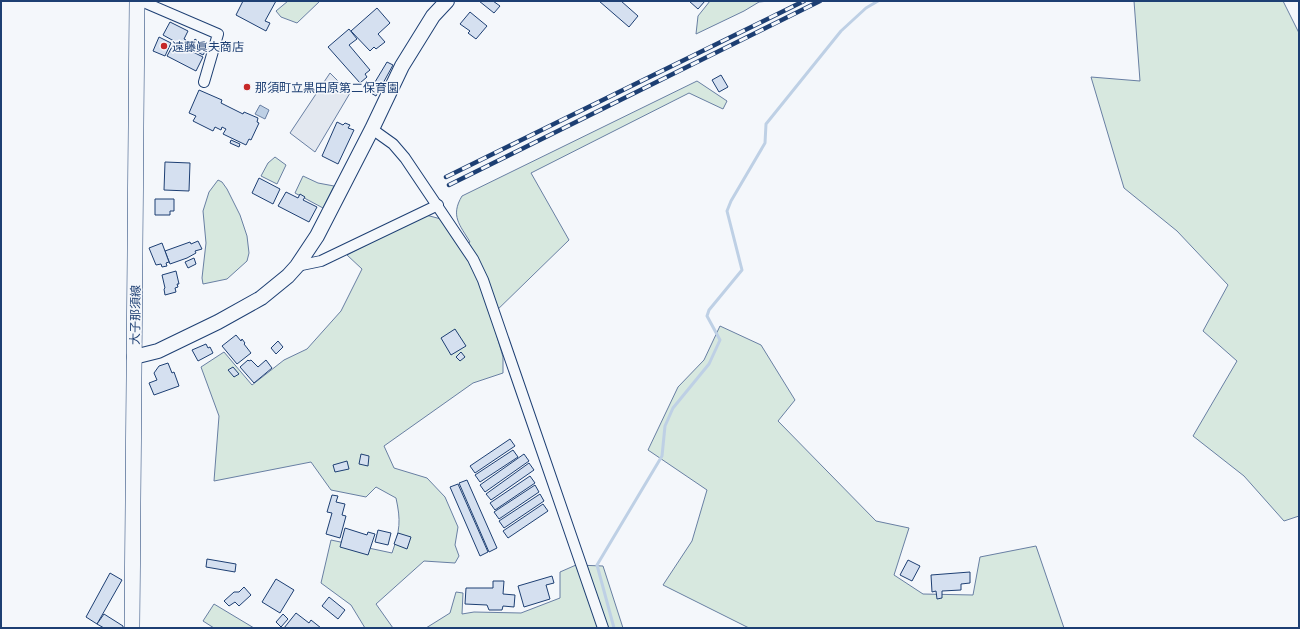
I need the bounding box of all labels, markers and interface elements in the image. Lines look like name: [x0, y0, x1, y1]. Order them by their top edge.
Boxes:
place label: 遠藤眞夫商店: [172, 38, 244, 55]
marker: 遠藤眞夫商店: [159, 41, 169, 51]
place label: 那須町立黒田原第二保育園: [255, 79, 399, 96]
marker: 那須町立黒田原第二保育園: [242, 82, 252, 92]
street label: 大子那須線: [126, 285, 144, 345]

